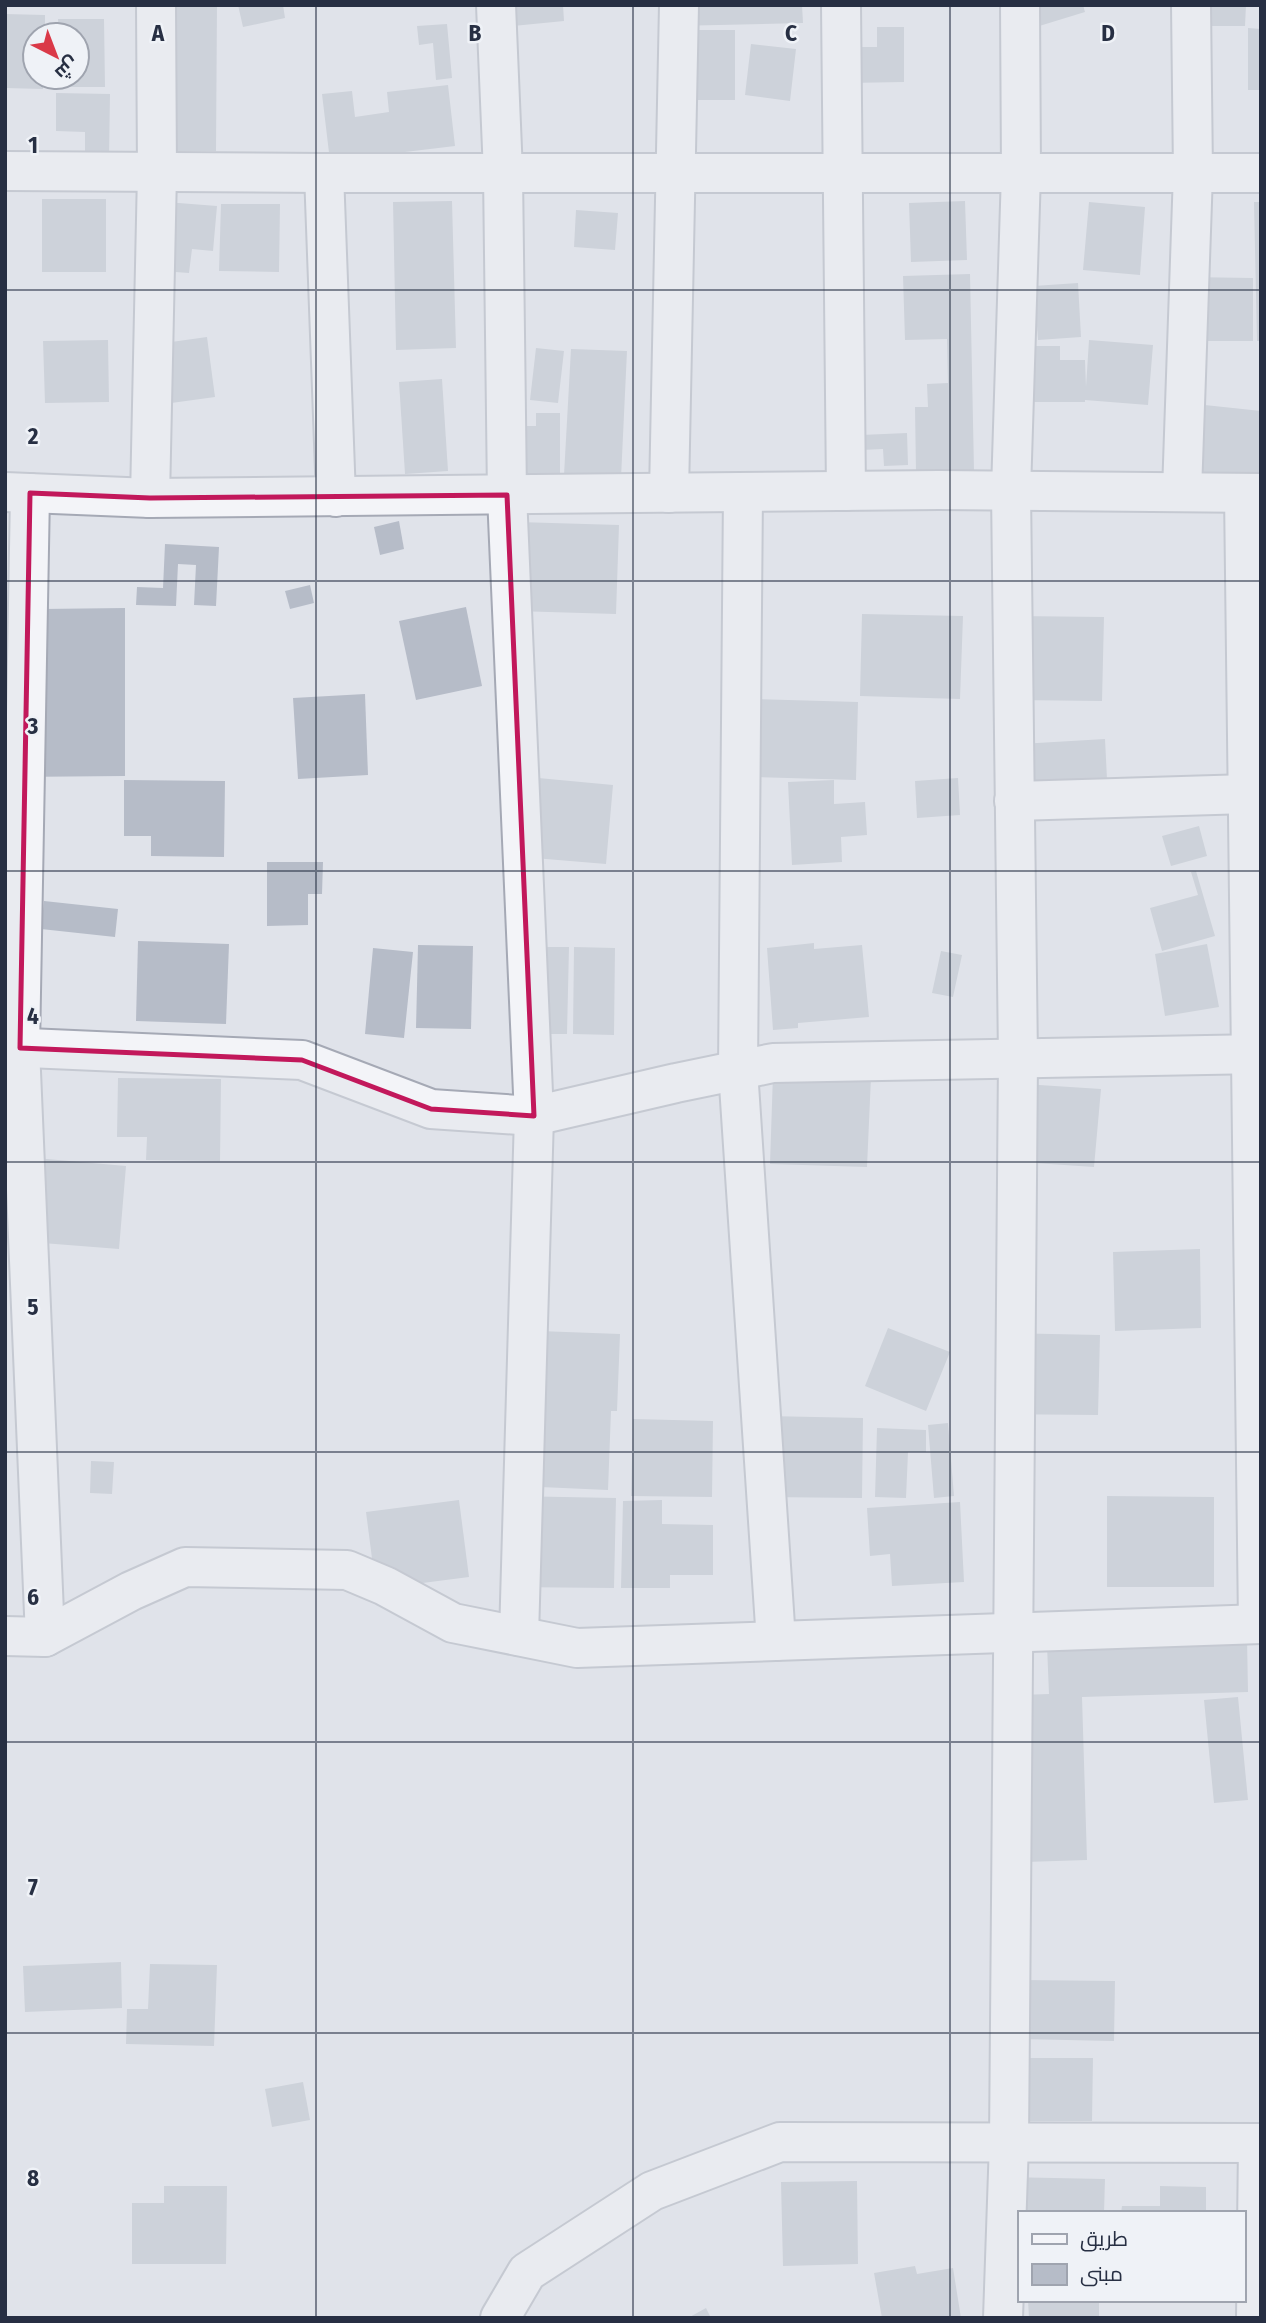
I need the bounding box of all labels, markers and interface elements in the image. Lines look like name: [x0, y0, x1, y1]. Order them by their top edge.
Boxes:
text: A: [151, 19, 165, 47]
text: B: [469, 19, 482, 47]
text: C: [785, 19, 797, 47]
text: D: [1101, 19, 1115, 47]
north arrow: [21, 21, 91, 91]
text: ش: [50, 52, 84, 85]
text: 1: [28, 131, 38, 159]
text: 2: [27, 422, 39, 450]
text: 3: [27, 712, 39, 740]
text: 4: [27, 1002, 39, 1030]
text: 5: [27, 1293, 39, 1321]
text: 6: [27, 1583, 39, 1611]
text: 7: [28, 1873, 38, 1901]
text: 8: [27, 2164, 39, 2192]
legend: [1018, 2211, 1245, 2302]
text: طريق: [1080, 2226, 1128, 2252]
text: مبنى: [1080, 2261, 1123, 2287]

